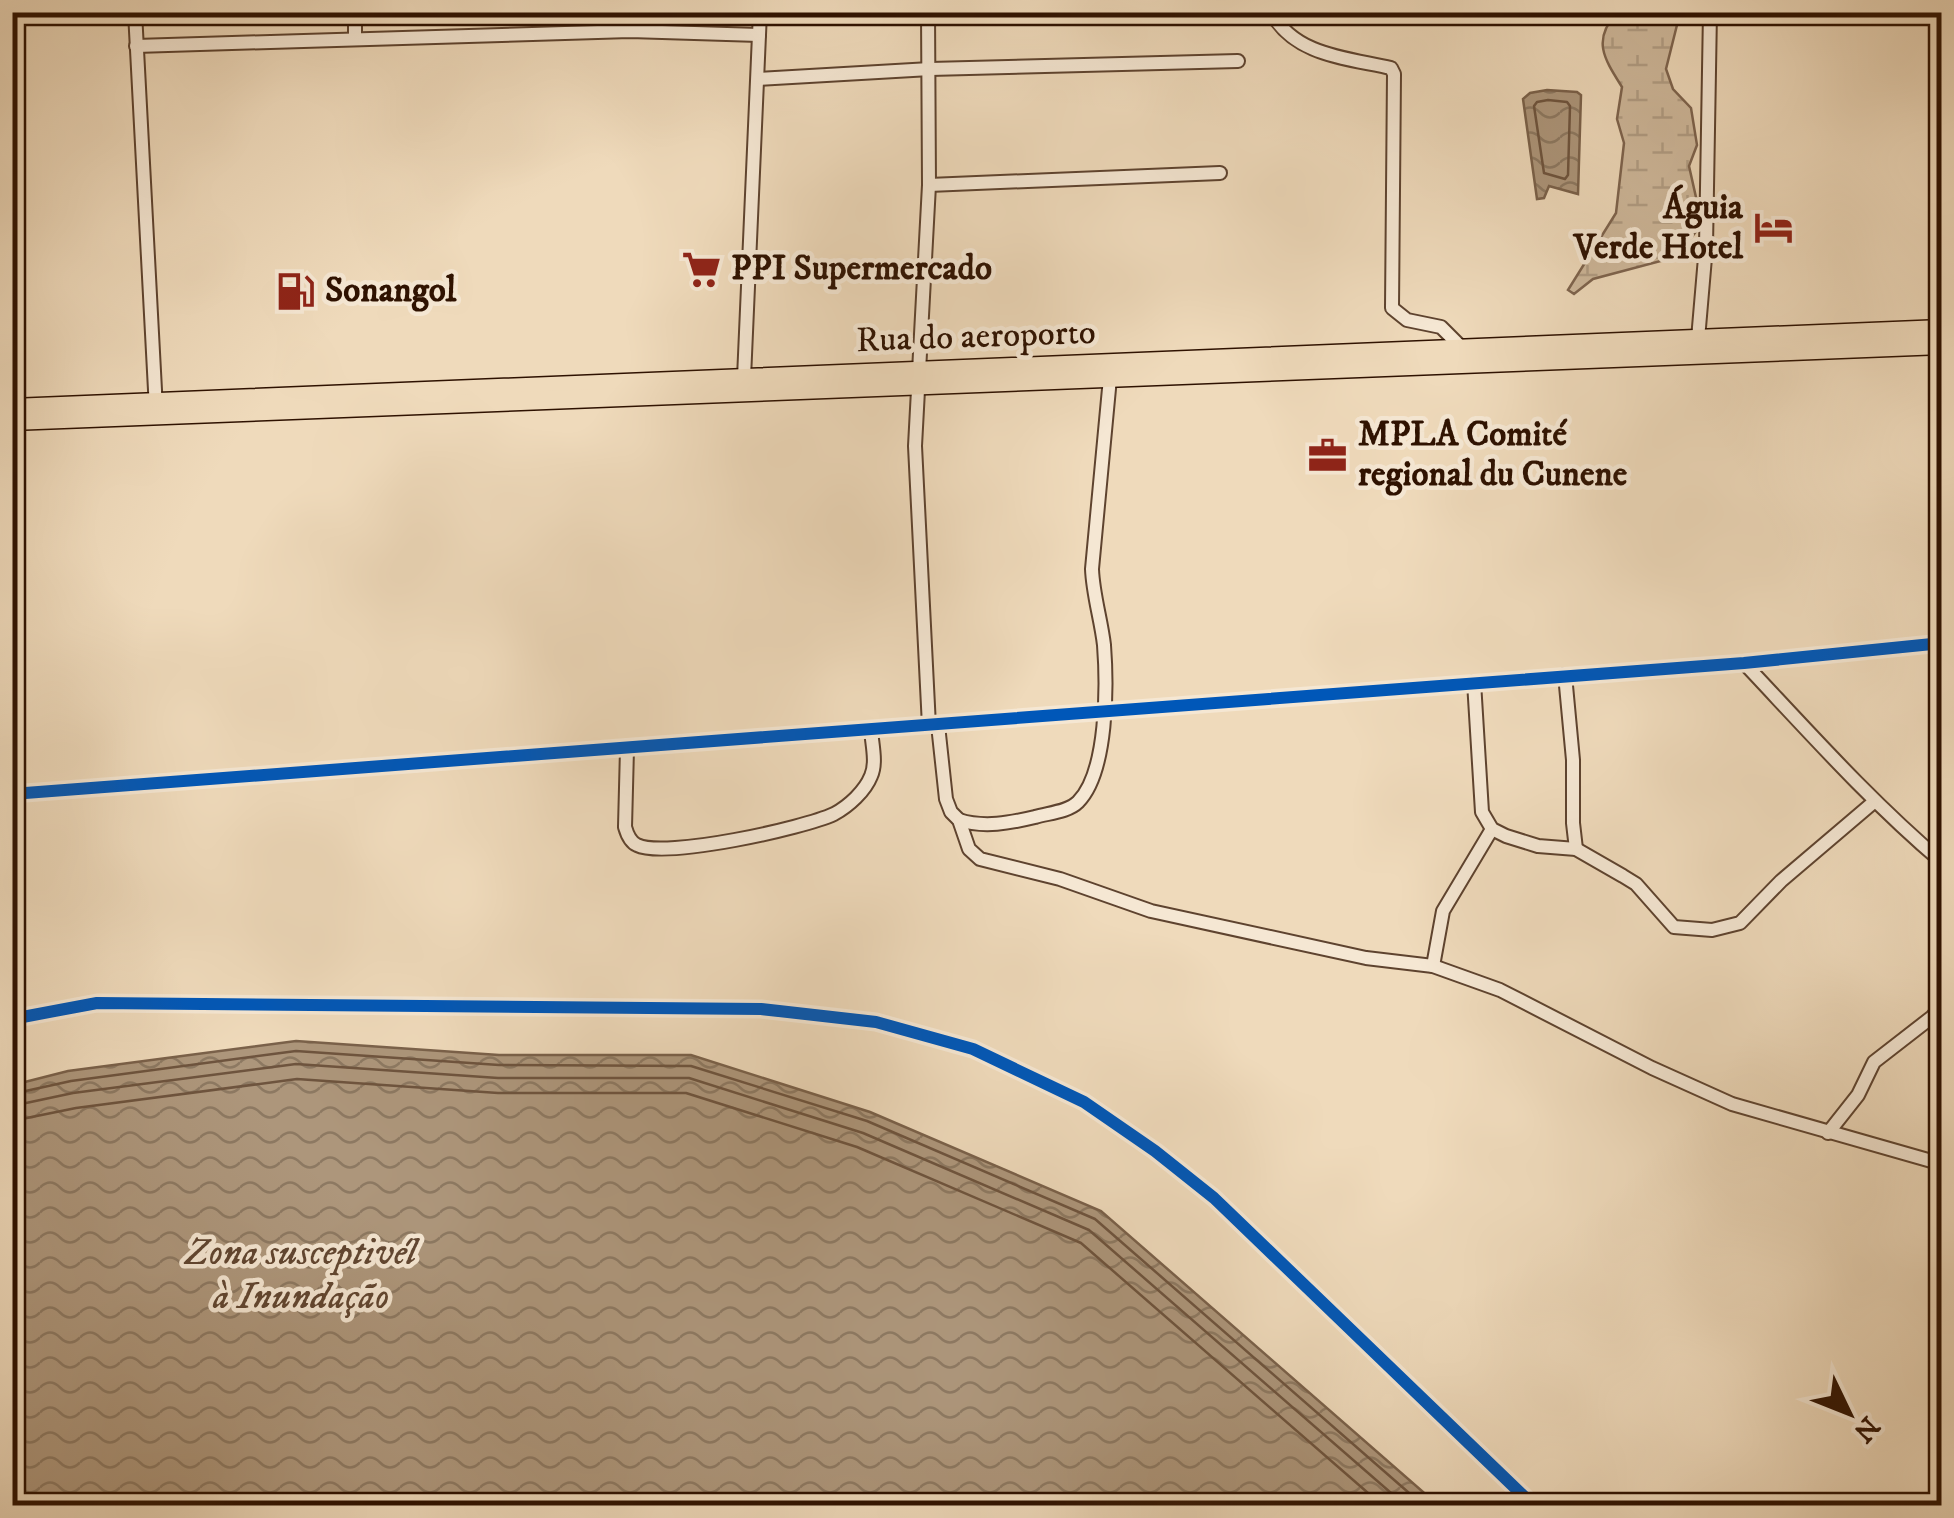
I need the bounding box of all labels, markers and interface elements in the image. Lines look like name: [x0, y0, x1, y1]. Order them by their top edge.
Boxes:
place label: Águia Verde Hotel: [1572, 184, 1744, 270]
hotel icon: Águia Verde Hotel: [1752, 207, 1794, 249]
place label: PPI Supermercado: [731, 247, 992, 291]
supermarket icon: PPI Supermercado: [680, 248, 722, 290]
place label: Sonangol: [325, 269, 457, 313]
fuel station icon: Sonangol: [274, 270, 316, 312]
street label: Rua do aeroporto: [855, 311, 1097, 363]
place label: MPLA Comité regional du Cunene: [1358, 413, 1628, 497]
office icon: MPLA Comité regional du Cunene: [1307, 434, 1349, 476]
water label: Zona susceptivél à Inundação: [183, 1229, 421, 1321]
north arrow: [1799, 1363, 1899, 1463]
text: N: [1846, 1409, 1887, 1449]

